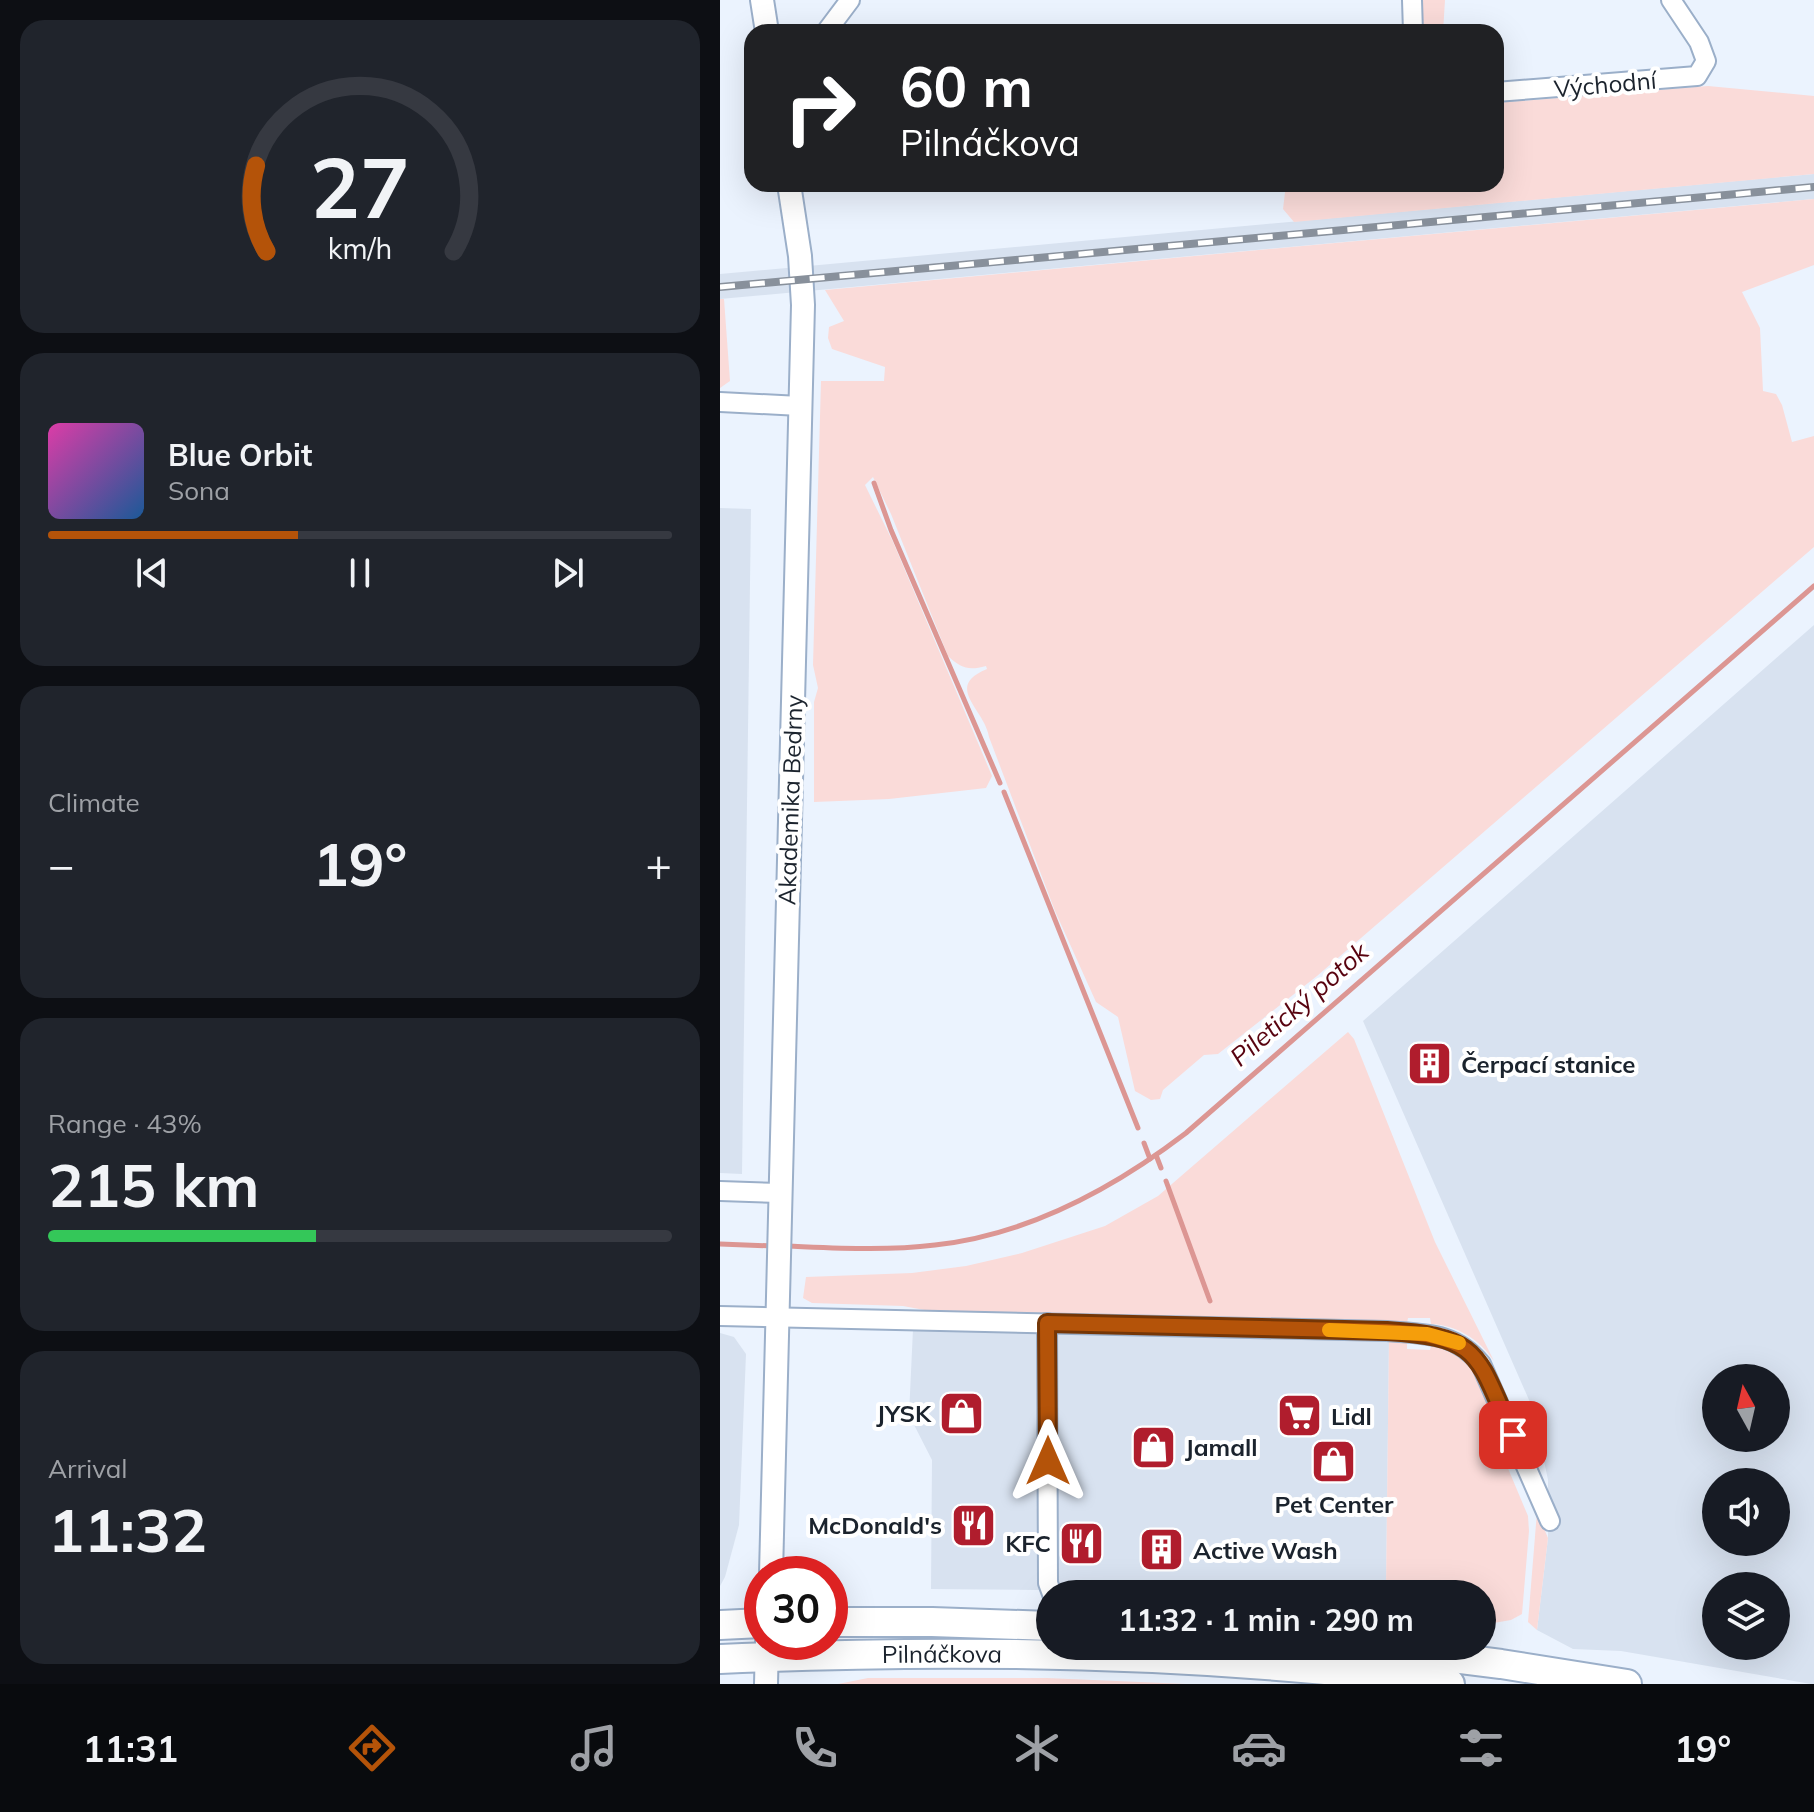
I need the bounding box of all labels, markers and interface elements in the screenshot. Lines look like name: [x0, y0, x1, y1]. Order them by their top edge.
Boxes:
text: 60 m: [900, 51, 1033, 121]
icon: right: [768, 56, 872, 160]
street label: Východní: [1553, 64, 1659, 103]
text: Pilnáčkova: [900, 120, 1080, 165]
text: 27: [310, 134, 410, 239]
text: km/h: [328, 231, 392, 267]
text: Blue Orbit: [168, 436, 312, 474]
text: Sona: [168, 474, 230, 507]
icon: previous: [130, 551, 174, 595]
icon: pause: [338, 551, 382, 595]
icon: next: [546, 551, 590, 595]
street label: Akademika Bedrny: [771, 694, 809, 906]
text: Climate: [48, 786, 140, 819]
text: 19°: [313, 826, 407, 901]
text: −: [48, 837, 74, 892]
text: +: [646, 837, 672, 892]
water label: Piletický potok: [1223, 935, 1375, 1073]
building icon: Čerpací stanice: [1406, 1040, 1454, 1088]
place label: Čerpací stanice: [1461, 1049, 1636, 1079]
text: Range · 43%: [48, 1107, 202, 1140]
text: 215 km: [48, 1147, 260, 1222]
north arrow: [1702, 1364, 1790, 1452]
map controls: [1702, 1364, 1790, 1660]
shop icon: JYSK: [938, 1389, 986, 1437]
supermarket icon: Lidl: [1276, 1392, 1324, 1440]
place label: JYSK: [876, 1398, 932, 1428]
place label: Lidl: [1331, 1401, 1372, 1431]
pin: [1479, 1401, 1547, 1469]
icon: arrive: [1491, 1413, 1535, 1457]
position arrow: [1006, 1419, 1090, 1503]
shop icon: Jamall: [1130, 1423, 1178, 1471]
place label: Jamall: [1185, 1432, 1258, 1462]
shop icon: Pet Center: [1310, 1438, 1358, 1486]
text: Arrival: [48, 1452, 128, 1485]
button: sound: [1702, 1468, 1790, 1556]
place label: Pet Center: [1275, 1489, 1394, 1519]
text: 11:32: [48, 1492, 207, 1567]
restaurant icon: McDonald's: [949, 1501, 997, 1549]
place label: McDonald's: [808, 1510, 942, 1540]
restaurant icon: KFC: [1058, 1519, 1106, 1567]
building icon: Active Wash: [1138, 1526, 1186, 1574]
place label: KFC: [1005, 1528, 1051, 1558]
place label: Active Wash: [1193, 1535, 1338, 1565]
speed limit sign: 30: [744, 1556, 848, 1660]
button: layers: [1702, 1572, 1790, 1660]
text: 11:32 · 1 min · 290 m: [1118, 1601, 1414, 1639]
street label: Pilnáčkova: [882, 1638, 1002, 1669]
icon: directions: [344, 1720, 400, 1776]
icon: music: [566, 1720, 622, 1776]
icon: phone: [787, 1720, 843, 1776]
icon: climate: [1009, 1720, 1065, 1776]
icon: car: [1231, 1720, 1287, 1776]
icon: filters: [1453, 1720, 1509, 1776]
text: 11:31: [83, 1726, 178, 1771]
text: 19°: [1674, 1726, 1731, 1771]

